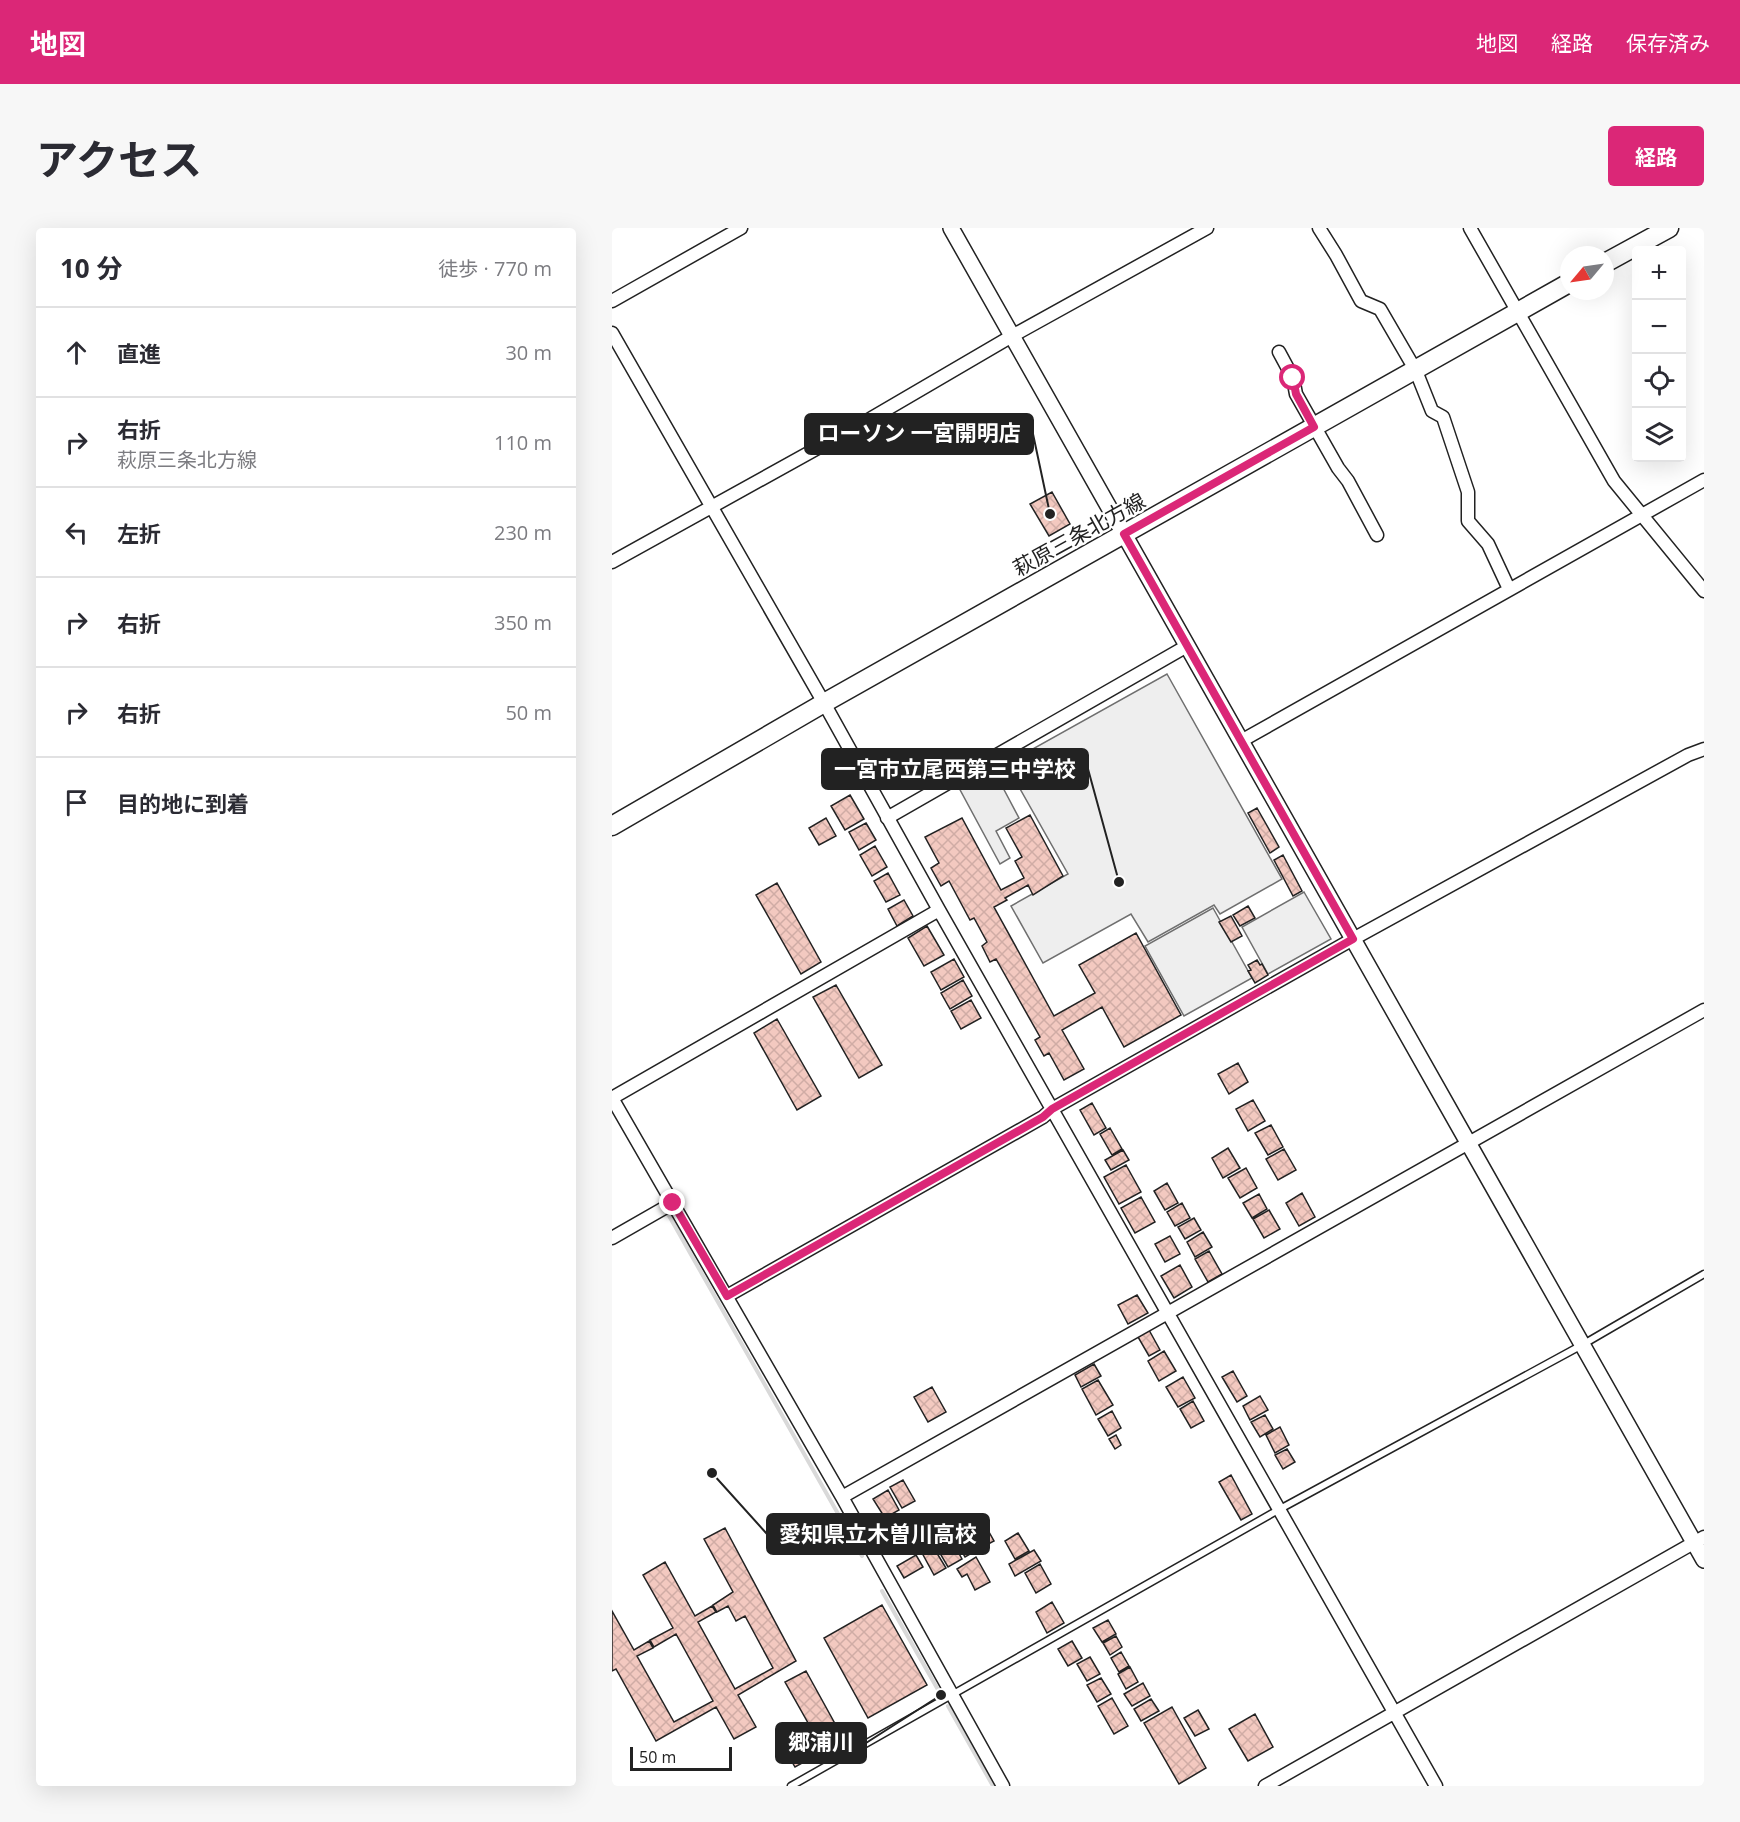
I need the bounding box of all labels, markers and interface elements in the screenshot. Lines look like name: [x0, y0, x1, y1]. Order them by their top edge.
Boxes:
text: 地図: [30, 24, 86, 62]
text: 地図: [1476, 29, 1518, 57]
text: 経路: [1551, 29, 1593, 57]
text: 保存済み: [1626, 29, 1710, 57]
button: 経路: [1608, 126, 1704, 186]
text: アクセス: [36, 130, 202, 187]
north arrow: [1560, 246, 1614, 300]
map controls: [1632, 246, 1686, 462]
button: +: [1632, 246, 1686, 300]
text: 10 分: [60, 250, 123, 286]
text: 徒歩 · 770 m: [438, 255, 552, 282]
button: −: [1632, 300, 1686, 354]
icon: ahead: [60, 336, 93, 369]
text: 直進: [117, 338, 161, 368]
text: 30 m: [505, 339, 552, 366]
button: locate: [1632, 354, 1686, 408]
route start: [1279, 364, 1305, 390]
button: layers: [1632, 408, 1686, 462]
text: 右折: [117, 414, 161, 444]
callout: ローソン 一宮開明店: [805, 414, 1033, 454]
text: ローソン 一宮開明店: [817, 417, 1021, 447]
icon: right: [60, 426, 93, 459]
text: 110 m: [494, 429, 552, 456]
text: 萩原三条北方線: [117, 446, 257, 473]
street label: 萩原三条北方線: [1008, 486, 1150, 582]
icon: left: [60, 516, 93, 549]
text: 左折: [117, 518, 161, 548]
text: 230 m: [494, 519, 552, 546]
icon: right: [60, 606, 93, 639]
text: 右折: [117, 608, 161, 638]
text: 350 m: [494, 609, 552, 636]
icon: right: [60, 696, 93, 729]
text: 右折: [117, 698, 161, 728]
text: 50 m: [505, 699, 552, 726]
callout: 一宮市立尾西第三中学校: [822, 749, 1088, 789]
text: 一宮市立尾西第三中学校: [834, 753, 1076, 783]
icon: arrive: [60, 786, 93, 819]
text: 目的地に到着: [117, 788, 249, 818]
route end: [659, 1189, 685, 1215]
callout: 愛知県立木曽川高校: [767, 1514, 989, 1554]
text: 愛知県立木曽川高校: [779, 1518, 977, 1548]
callout: 郷浦川: [776, 1723, 866, 1763]
text: 郷浦川: [788, 1726, 854, 1756]
scale bar: [630, 1744, 732, 1772]
text: 50 m: [639, 1746, 676, 1768]

